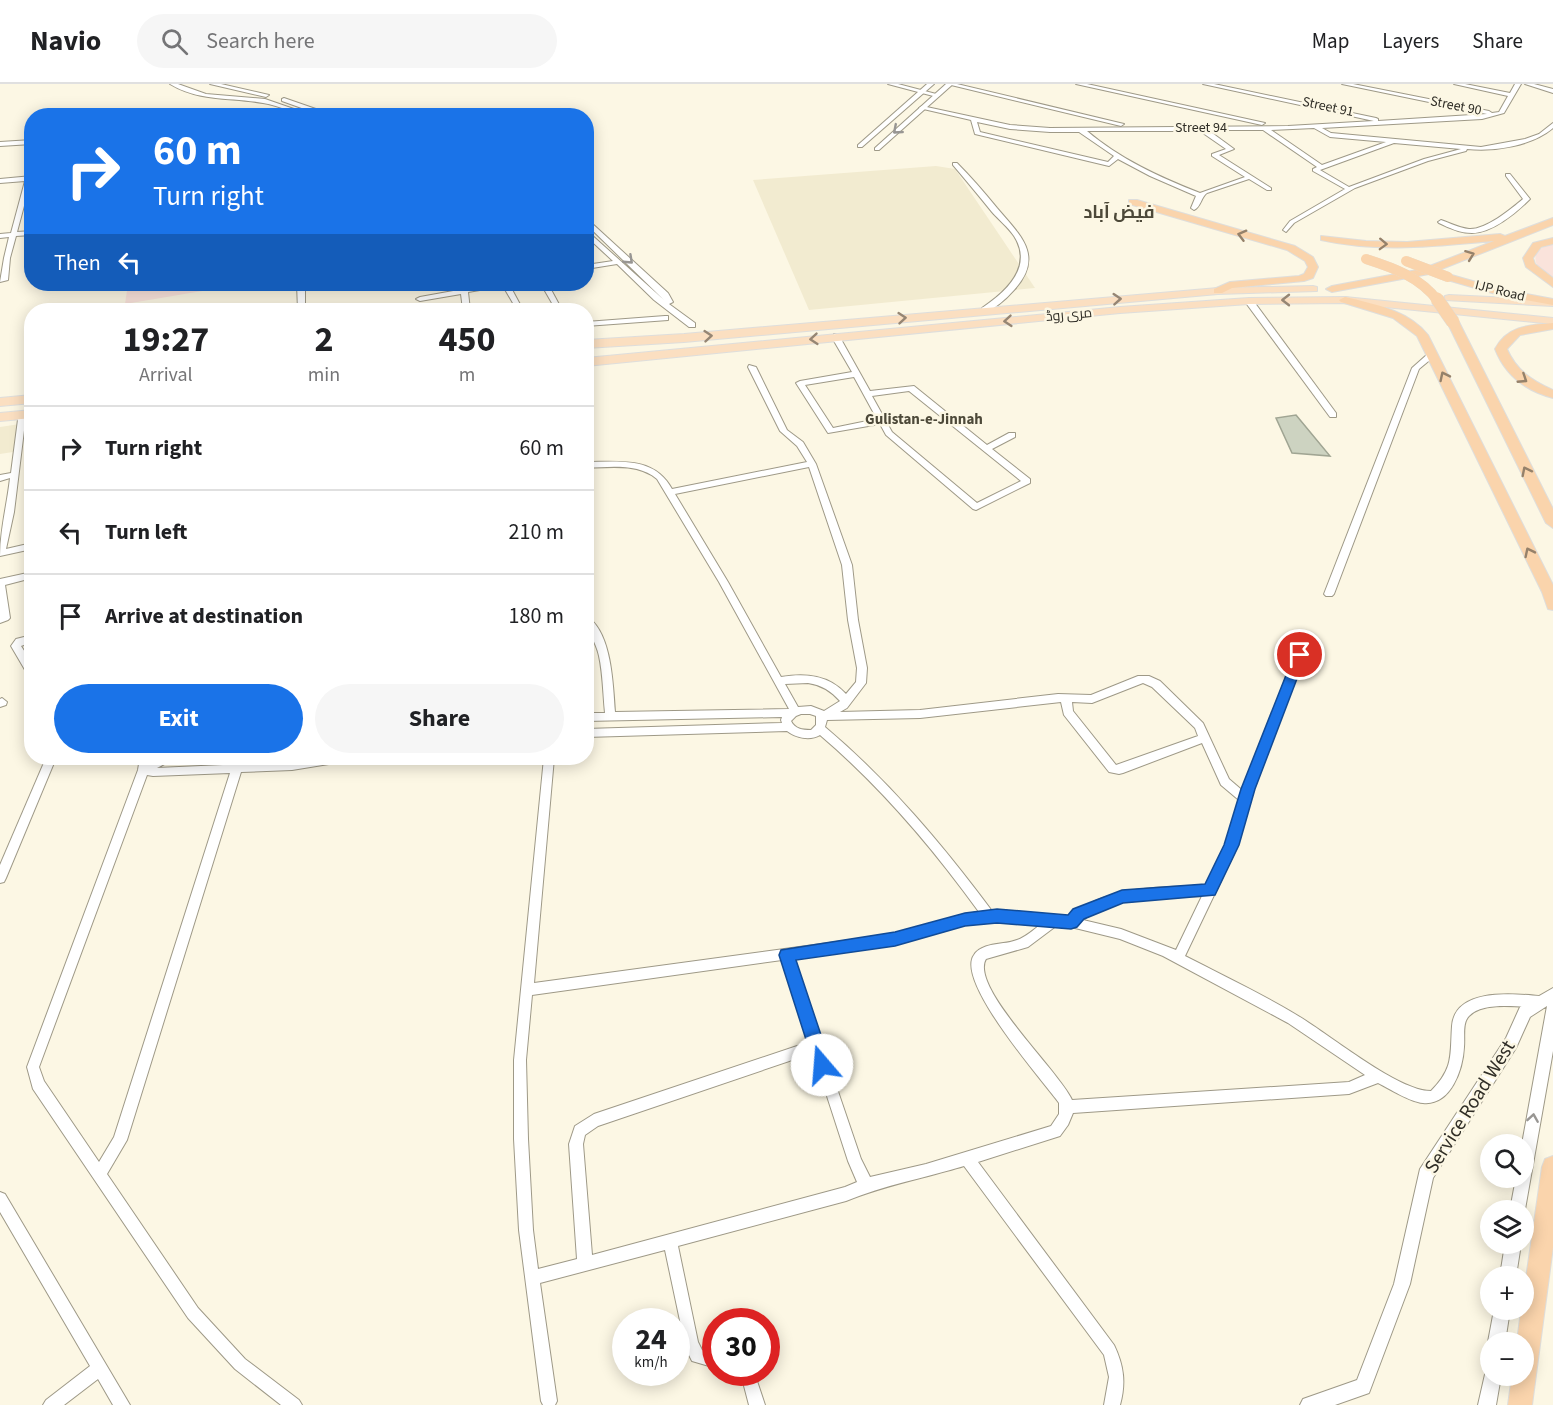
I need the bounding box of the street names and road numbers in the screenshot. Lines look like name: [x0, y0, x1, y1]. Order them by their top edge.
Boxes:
street label: Street 90: [1429, 91, 1483, 121]
street label: Street 91: [1301, 92, 1355, 122]
street label: Street 94: [1175, 118, 1227, 138]
street label: IJP Road: [1473, 275, 1527, 307]
street label: مری روڈ: [1045, 303, 1093, 327]
street label: Service Road West: [1418, 1035, 1522, 1179]

